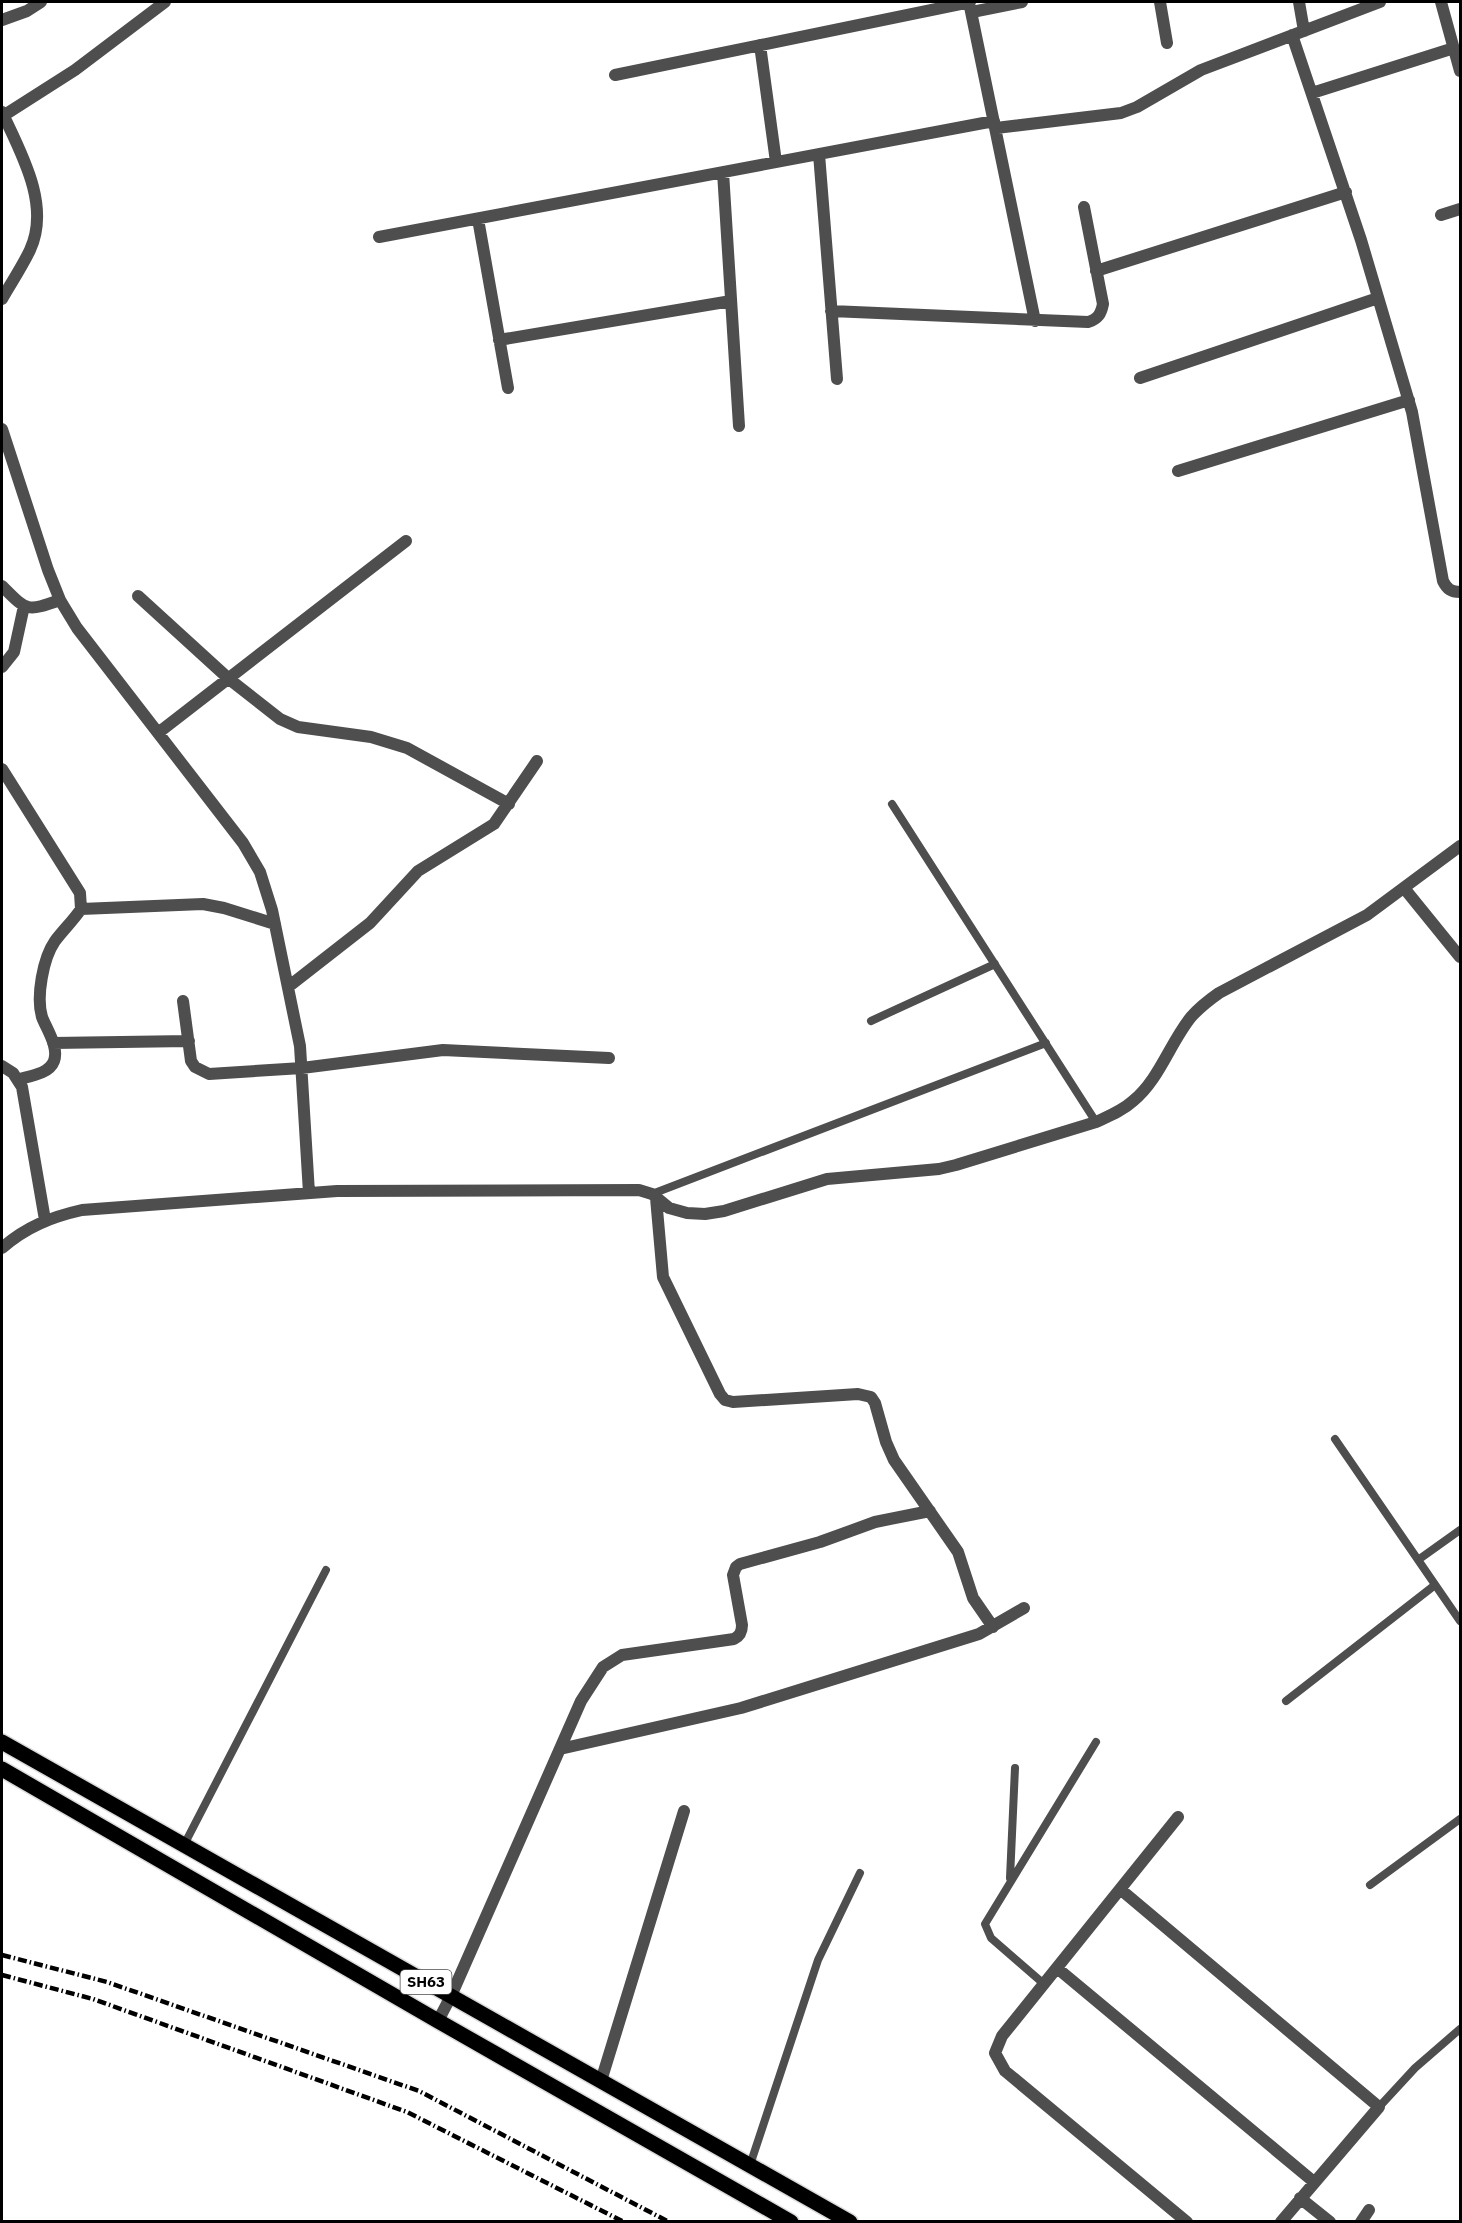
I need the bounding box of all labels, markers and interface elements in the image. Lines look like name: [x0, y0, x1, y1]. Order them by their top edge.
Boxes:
road number: SH63: [400, 1970, 452, 1994]

